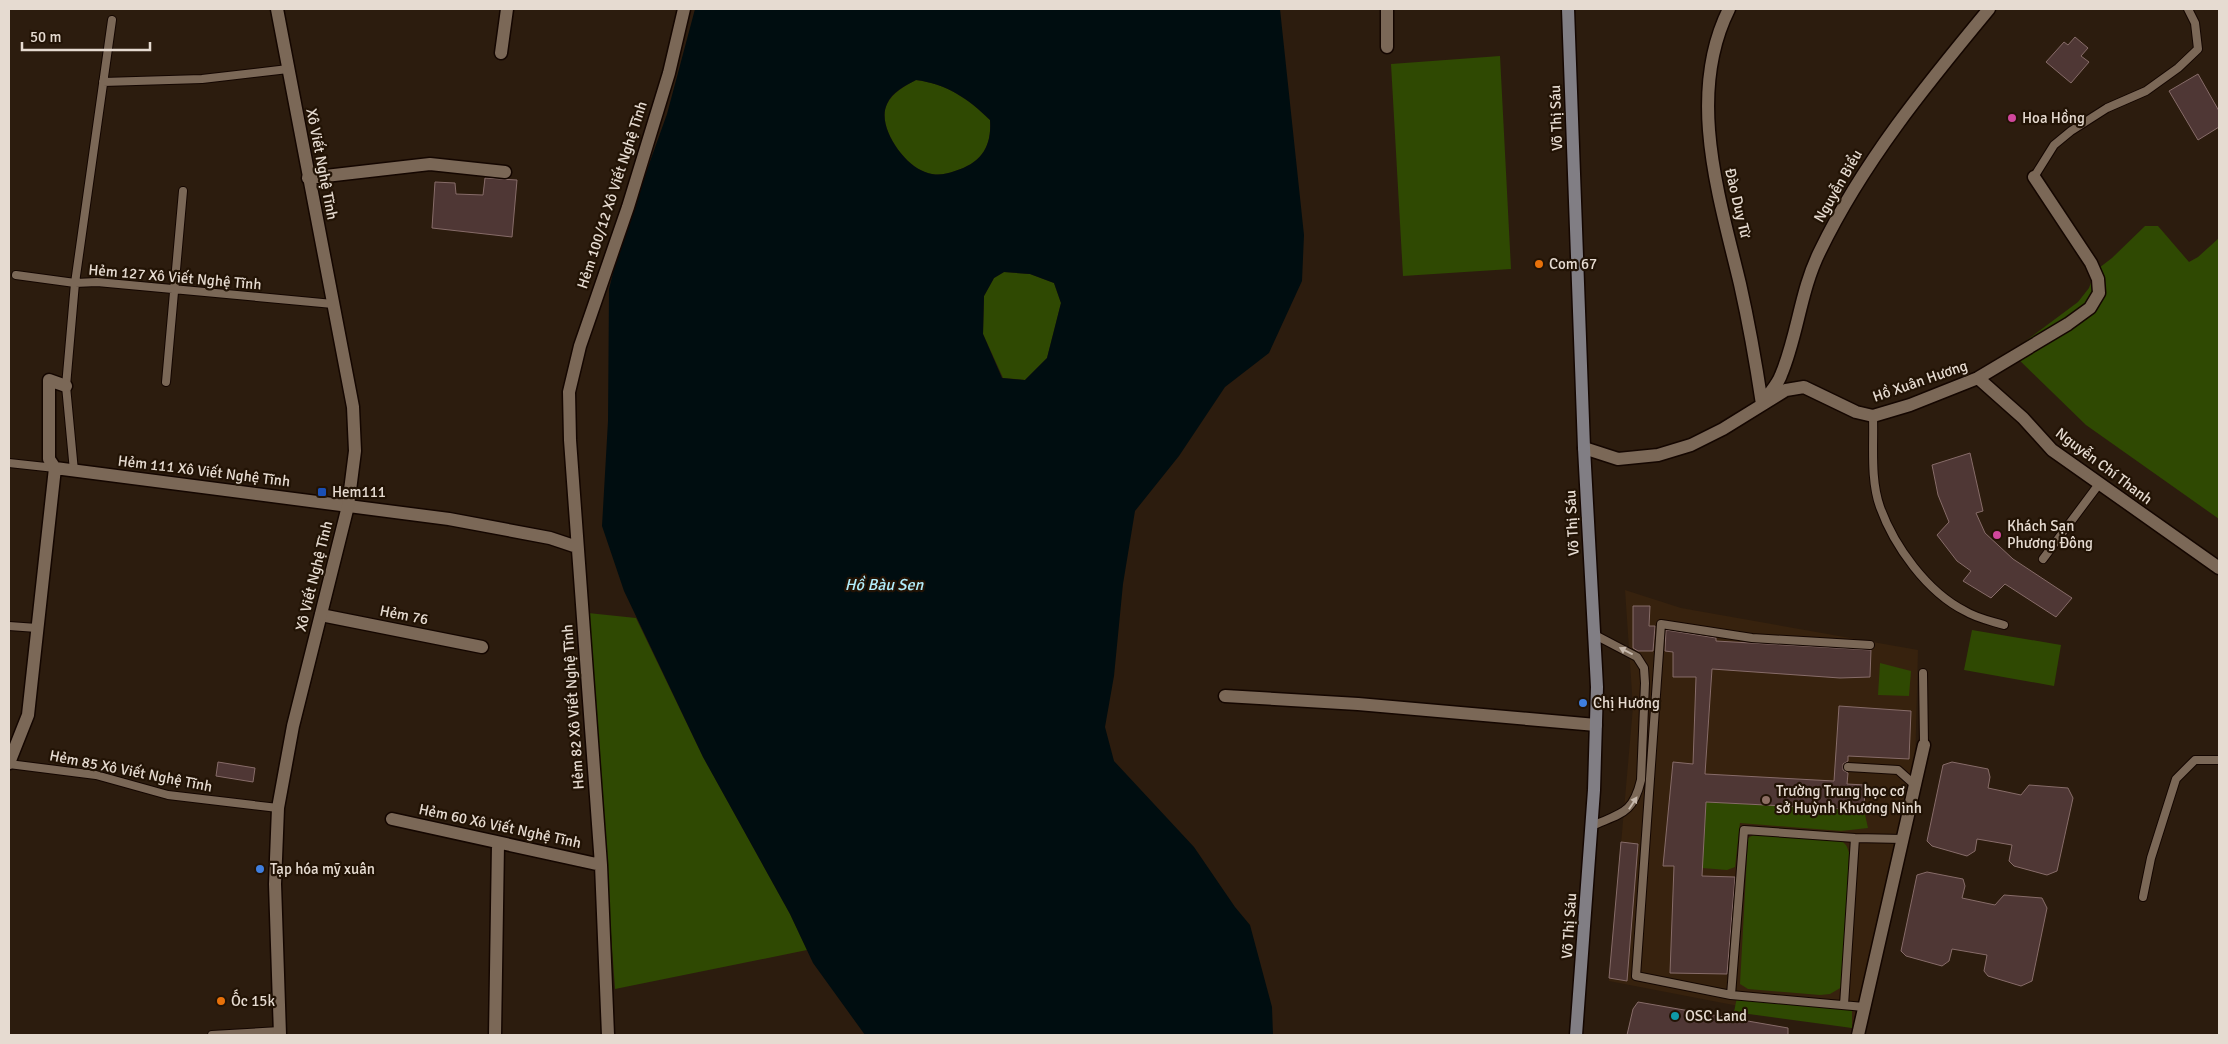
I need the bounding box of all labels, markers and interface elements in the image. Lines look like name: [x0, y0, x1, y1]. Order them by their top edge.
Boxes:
scale bar: [22, 20, 150, 52]
text: 50 m: [30, 28, 61, 46]
street label: Võ Thị Sáu: [1546, 85, 1566, 151]
street label: Hẻm 100/12 Xô Viết Nghệ Tĩnh: [573, 99, 651, 291]
street label: Xô Viết Nghệ Tĩnh: [302, 107, 342, 221]
place label: Hoa Hồng: [2022, 109, 2085, 127]
marker: Hoa Hồng: [2006, 112, 2018, 124]
street label: Nguyễn Biểu: [1809, 146, 1866, 226]
street label: Đào Duy Từ: [1721, 166, 1755, 240]
place label: Com 67: [1549, 255, 1597, 273]
marker: Com 67: [1533, 258, 1545, 270]
street label: Hẻm 127 Xô Viết Nghệ Tĩnh: [88, 260, 262, 294]
street label: Hồ Xuân Hương: [1870, 356, 1970, 406]
street label: Nguyễn Chí Thanh: [2052, 423, 2156, 508]
street label: Hẻm 111 Xô Viết Nghệ Tĩnh: [117, 451, 291, 491]
place label: Hem111: [332, 483, 386, 501]
marker: Hem111: [316, 486, 328, 498]
street label: Võ Thị Sáu: [1561, 490, 1583, 556]
place label: Khách Sạn Phương Đông: [2007, 517, 2093, 552]
street label: Xô Viết Nghệ Tĩnh: [292, 519, 336, 633]
marker: Khách Sạn Phương Đông: [1991, 529, 2003, 541]
water label: Hồ Bàu Sen: [845, 575, 924, 595]
street label: Hẻm 76: [378, 601, 430, 629]
street label: Hẻm 82 Xô Viết Nghệ Tĩnh: [558, 624, 588, 790]
one-way arrow: [1619, 647, 1633, 655]
place label: Chị Hương: [1593, 694, 1660, 712]
marker: Chị Hương: [1577, 697, 1589, 709]
street label: Hẻm 85 Xô Viết Nghệ Tĩnh: [48, 746, 214, 796]
place label: Trường Trung học cơ sở Huỳnh Khương Ninh: [1776, 782, 1922, 817]
marker: Trường Trung học cơ sở Huỳnh Khương Ninh: [1760, 794, 1772, 806]
one-way arrow: [1628, 796, 1638, 809]
street label: Hẻm 60 Xô Viết Nghệ Tĩnh: [417, 800, 583, 852]
place label: Tạp hóa mỹ xuân: [270, 860, 375, 878]
marker: Tạp hóa mỹ xuân: [254, 863, 266, 875]
street label: Võ Thị Sáu: [1558, 892, 1580, 960]
place label: Ốc 15k: [231, 989, 275, 1010]
marker: Ốc 15k: [215, 995, 227, 1007]
place label: OSC Land: [1685, 1007, 1747, 1025]
marker: OSC Land: [1669, 1010, 1681, 1022]

